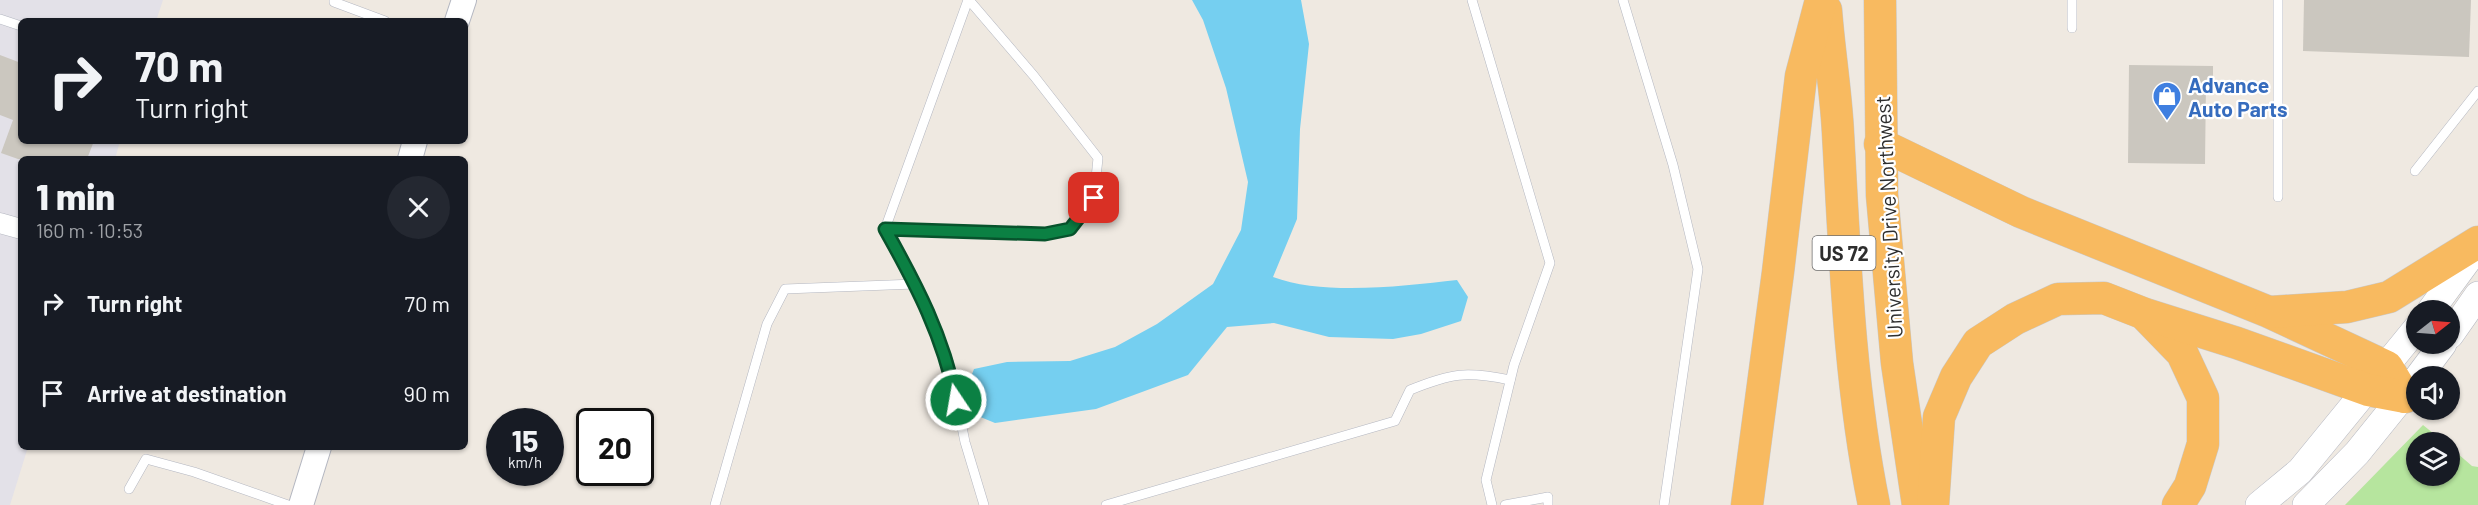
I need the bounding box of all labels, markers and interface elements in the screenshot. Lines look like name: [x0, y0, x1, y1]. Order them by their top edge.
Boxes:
text: 70 m: [135, 40, 223, 90]
icon: right: [36, 42, 114, 120]
place label: Advance Auto Parts: [2188, 72, 2287, 121]
shop icon: Advance Auto Parts: [2151, 80, 2183, 122]
text: Turn right: [135, 91, 249, 123]
street label: University Drive Northwest: [1869, 95, 1907, 339]
pin: [1068, 172, 1119, 223]
text: 1 min: [36, 174, 115, 217]
button: close: [387, 176, 450, 239]
icon: arrive: [1077, 181, 1110, 214]
text: 160 m · 10:53: [36, 218, 143, 242]
road number: US 72: [1812, 236, 1876, 270]
icon: right: [36, 287, 69, 320]
text: Turn right: [87, 290, 182, 316]
text: 70 m: [405, 290, 450, 316]
north arrow: [2406, 300, 2460, 354]
map controls: [2406, 300, 2460, 486]
button: sound: [2406, 366, 2460, 420]
position arrow: [924, 368, 988, 432]
icon: arrive: [36, 377, 69, 410]
text: Arrive at destination: [87, 380, 286, 406]
text: 90 m: [404, 380, 450, 406]
speed limit sign: 20: [576, 408, 654, 486]
text: 15: [512, 422, 538, 458]
button: layers: [2406, 432, 2460, 486]
text: km/h: [508, 453, 542, 471]

